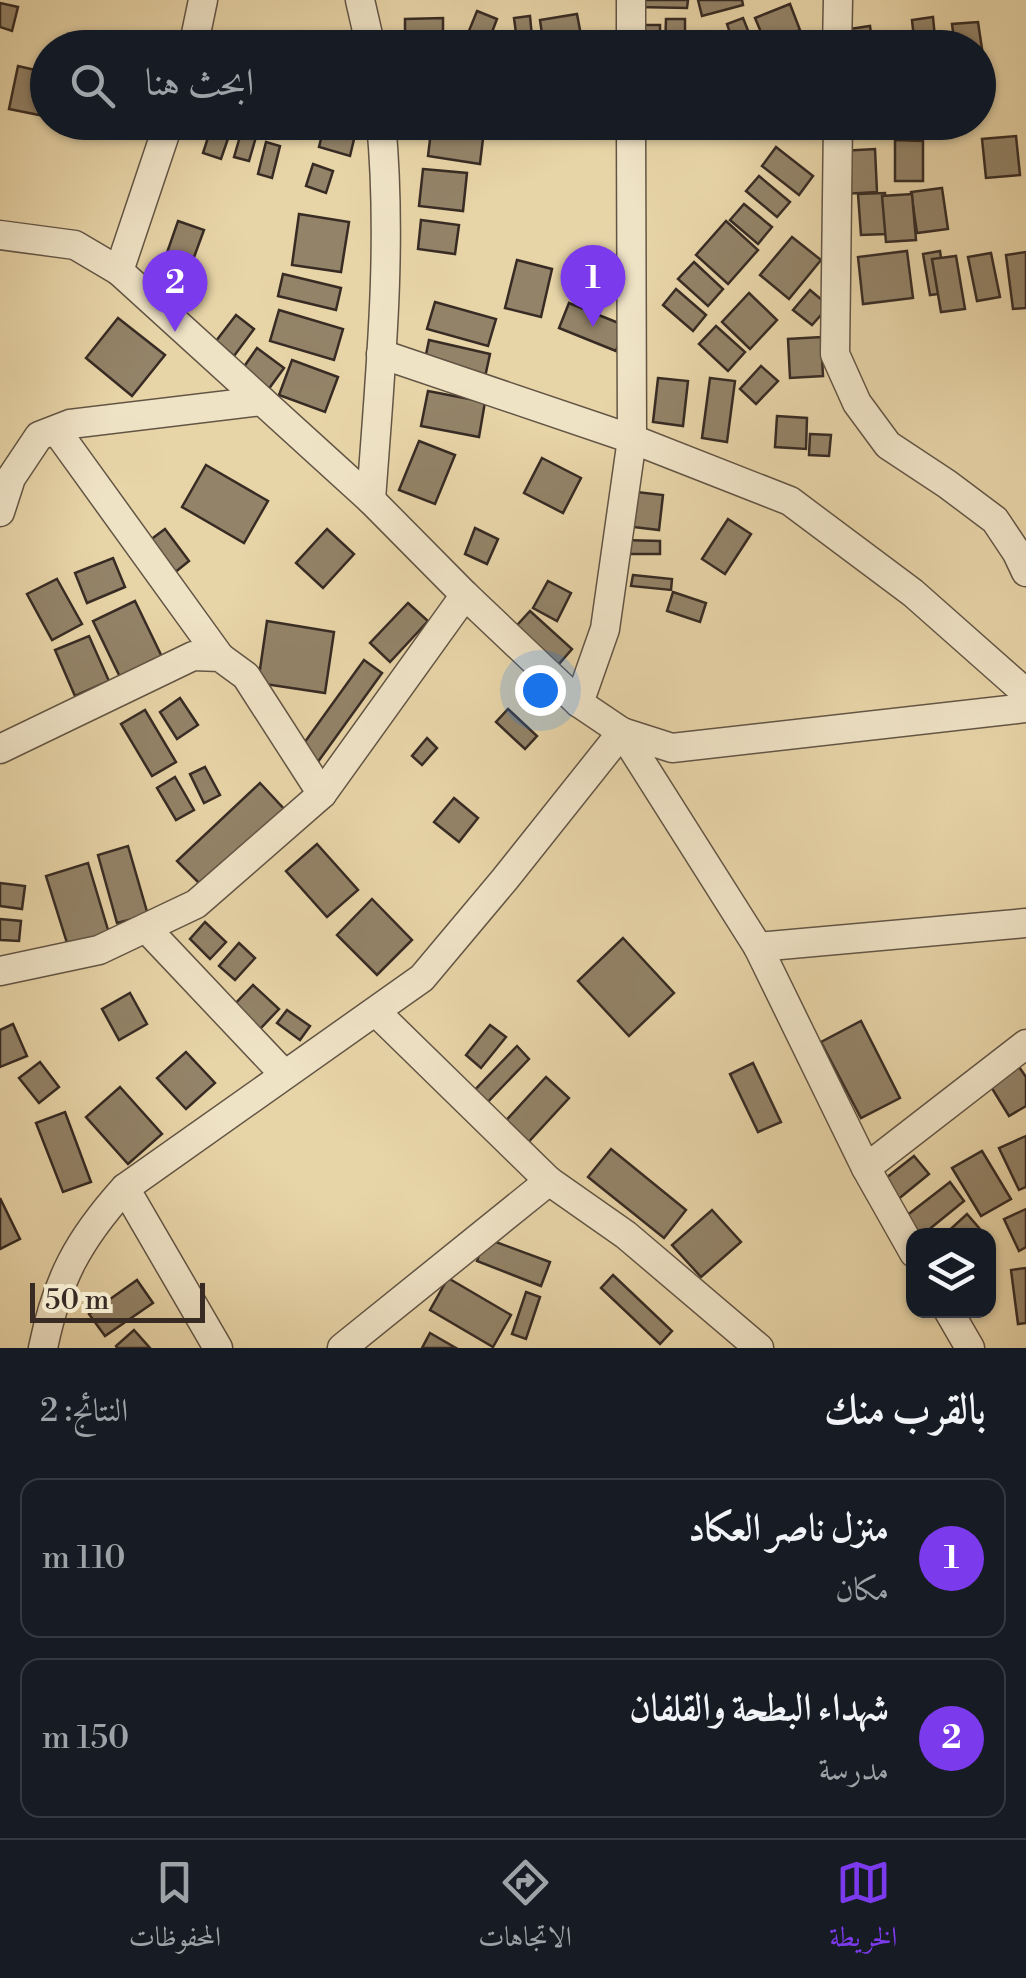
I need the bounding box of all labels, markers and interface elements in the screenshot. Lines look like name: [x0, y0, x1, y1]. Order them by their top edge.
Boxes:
search box: [30, 30, 996, 140]
icon: search: [65, 58, 120, 113]
text: ابحث هنا: [145, 60, 254, 107]
pin: 1: [560, 245, 626, 327]
pin: 2: [142, 250, 208, 332]
your location: [515, 665, 566, 716]
map controls: [906, 1228, 996, 1318]
button: layers: [906, 1228, 996, 1318]
scale bar: [30, 1278, 205, 1322]
text: 50 m: [45, 1283, 109, 1318]
text: بالقرب منك: [824, 1384, 986, 1437]
text: النتائج: 2: [40, 1391, 128, 1431]
text: منزل ناصر العكاد: [688, 1505, 889, 1552]
text: 110 m: [42, 1538, 125, 1578]
text: 1: [944, 1538, 959, 1578]
text: مكان: [835, 1570, 889, 1610]
text: شهداء البطحة والقلفان: [629, 1685, 889, 1732]
text: 150 m: [42, 1718, 129, 1758]
text: 2: [942, 1718, 962, 1758]
text: مدرسة: [818, 1750, 889, 1790]
tab: المحفوظات: [129, 1855, 221, 1964]
tab: الاتجاهات: [478, 1855, 572, 1964]
tab: الخريطة: [829, 1855, 897, 1964]

